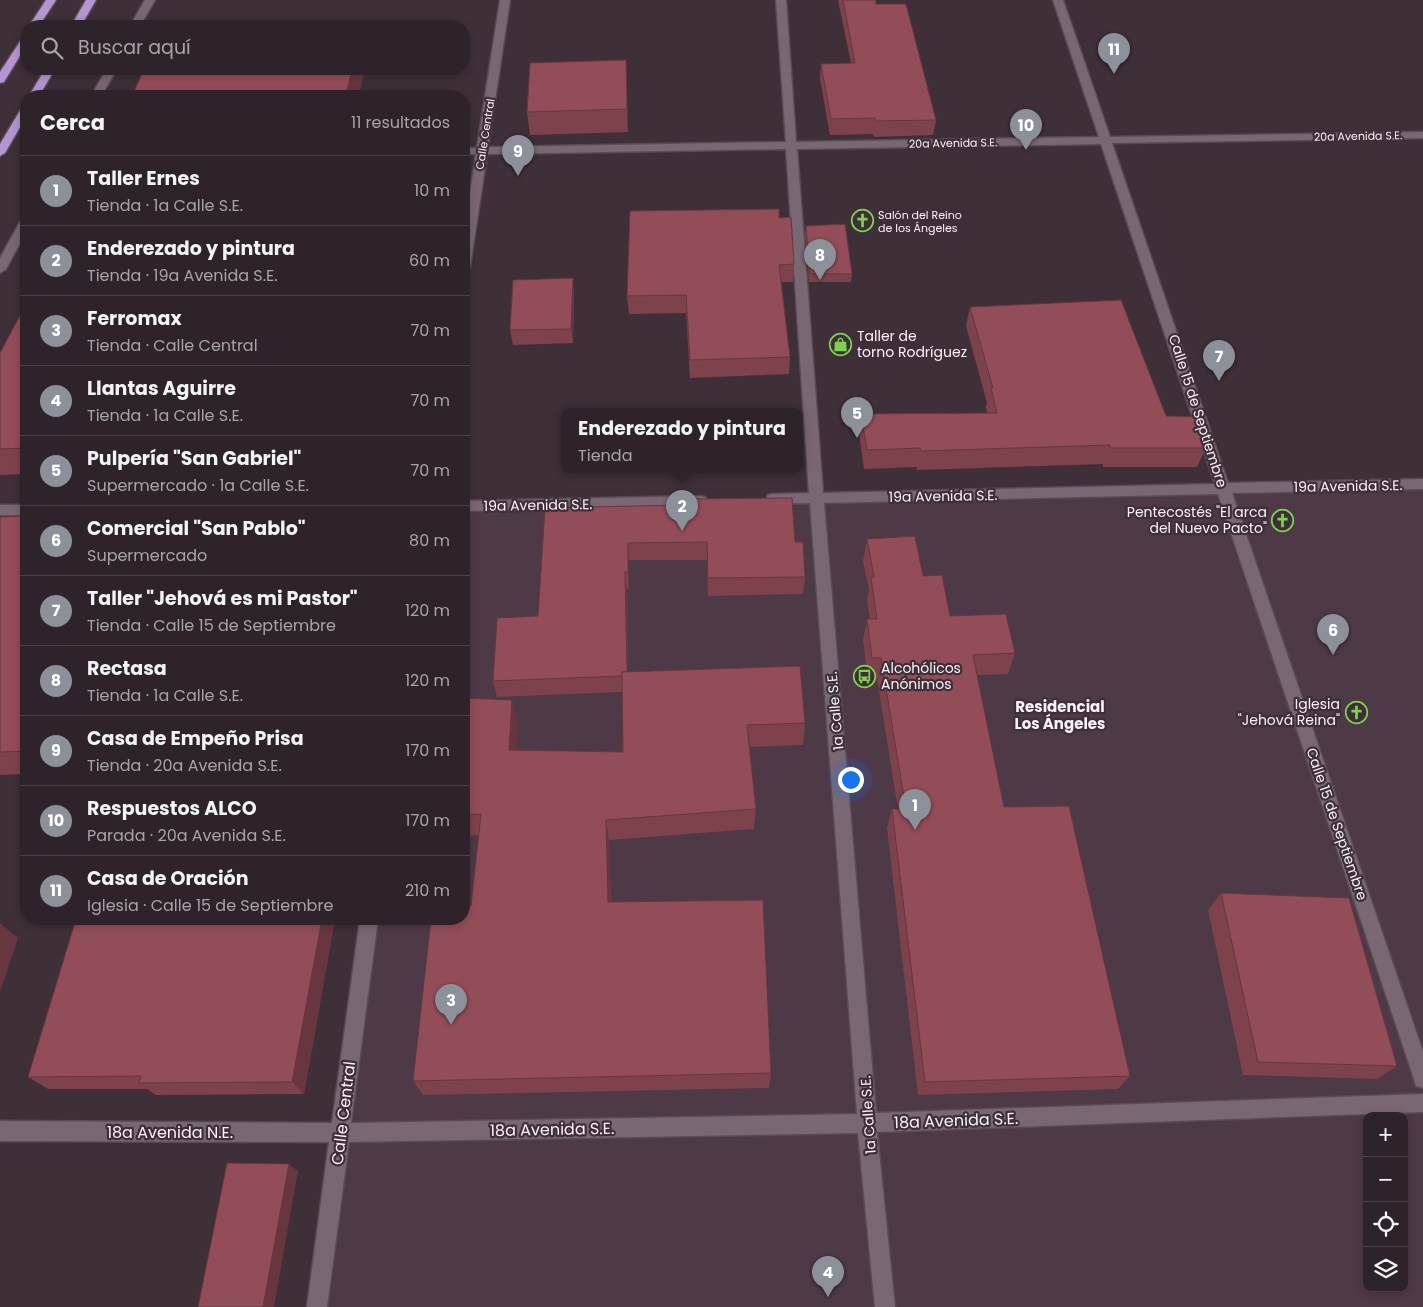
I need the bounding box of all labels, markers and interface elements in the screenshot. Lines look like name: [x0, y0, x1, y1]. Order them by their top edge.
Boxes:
search box: [20, 20, 470, 75]
pin: 11: [1098, 33, 1130, 74]
icon: search: [38, 34, 66, 62]
text: Buscar aquí: [78, 34, 191, 61]
street label: Calle Central: [471, 97, 499, 171]
text: Cerca: [40, 108, 105, 137]
pin: 10: [1010, 109, 1042, 150]
text: 11 resultados: [351, 111, 450, 134]
street label: 20a Avenida S.E.: [1314, 127, 1402, 145]
street label: 20a Avenida S.E.: [909, 134, 997, 152]
pin: 9: [502, 135, 534, 176]
text: Taller Ernes: [87, 165, 200, 192]
text: 1: [53, 179, 59, 202]
text: 10 m: [414, 179, 450, 202]
text: Tienda · 1a Calle S.E.: [87, 194, 243, 217]
place label: Salón del Reino de los Ángeles: [878, 207, 962, 236]
church icon: Salón del Reino de los Ángeles: [850, 209, 874, 233]
text: Enderezado y pintura: [87, 235, 295, 262]
pin: 8: [804, 239, 836, 280]
text: 2: [51, 249, 61, 272]
text: 60 m: [409, 249, 450, 272]
text: Tienda · 19a Avenida S.E.: [87, 264, 278, 287]
text: Ferromax: [87, 305, 182, 332]
text: 3: [51, 319, 61, 342]
text: 70 m: [410, 319, 450, 342]
place label: Taller de torno Rodríguez: [857, 326, 967, 362]
shop icon: Taller de torno Rodríguez: [829, 332, 853, 356]
street label: Calle 15 de Septiembre: [1164, 332, 1232, 490]
text: Tienda · Calle Central: [87, 334, 258, 357]
pin: 7: [1203, 340, 1235, 381]
text: Llantas Aguirre: [87, 375, 236, 402]
text: 4: [51, 389, 61, 412]
text: 70 m: [410, 389, 450, 412]
pin: 5: [841, 397, 873, 438]
text: Tienda · 1a Calle S.E.: [87, 404, 243, 427]
popup: [561, 408, 803, 473]
text: Enderezado y pintura: [578, 415, 786, 442]
text: Tienda: [578, 444, 632, 467]
text: Pulpería "San Gabriel": [87, 445, 301, 472]
text: 5: [51, 459, 61, 482]
text: 70 m: [410, 459, 450, 482]
text: Supermercado · 1a Calle S.E.: [87, 474, 309, 497]
street label: 19a Avenida S.E.: [1293, 475, 1403, 497]
street label: 19a Avenida S.E.: [888, 485, 998, 507]
pin: 2: [666, 490, 698, 531]
street label: 19a Avenida S.E.: [483, 494, 593, 516]
place label: Pentecostés "El arca del Nuevo Pacto": [1127, 502, 1267, 538]
church icon: Pentecostés "El arca del Nuevo Pacto": [1271, 508, 1295, 532]
text: Comercial "San Pablo": [87, 515, 306, 542]
text: 6: [51, 529, 61, 552]
text: 80 m: [409, 529, 450, 552]
text: Supermercado: [87, 544, 207, 567]
text: Taller "Jehová es mi Pastor": [87, 585, 358, 612]
text: 7: [52, 599, 60, 622]
text: 120 m: [405, 599, 450, 622]
text: Tienda · Calle 15 de Septiembre: [87, 614, 336, 637]
pin: 6: [1317, 614, 1349, 655]
text: Rectasa: [87, 655, 167, 682]
place label: Alcohólicos Anónimos: [881, 658, 961, 694]
bus stop icon: Alcohólicos Anónimos: [853, 664, 877, 688]
text: 8: [51, 669, 61, 692]
text: 120 m: [405, 669, 450, 692]
street label: 1a Calle S.E.: [822, 671, 848, 751]
text: Tienda · 1a Calle S.E.: [87, 684, 243, 707]
place label: Iglesia "Jehová Reina": [1238, 694, 1340, 730]
district label: Residencial Los Ángeles: [1015, 696, 1105, 734]
church icon: Iglesia "Jehová Reina": [1344, 700, 1368, 724]
text: Casa de Empeño Prisa: [87, 725, 304, 752]
text: 9: [51, 739, 61, 762]
text: 170 m: [405, 739, 450, 762]
street label: Calle 15 de Septiembre: [1302, 745, 1373, 903]
text: Tienda · 20a Avenida S.E.: [87, 754, 282, 777]
your location: [838, 767, 864, 793]
pin: 1: [899, 789, 931, 830]
text: Respuestos ALCO: [87, 795, 257, 822]
text: 10: [48, 809, 64, 832]
text: 170 m: [405, 809, 450, 832]
text: Parada · 20a Avenida S.E.: [87, 824, 286, 847]
text: Casa de Oración: [87, 865, 249, 892]
text: 11: [50, 879, 62, 902]
text: 210 m: [405, 879, 450, 902]
text: Iglesia · Calle 15 de Septiembre: [87, 894, 333, 917]
pin: 3: [435, 984, 467, 1025]
street label: Calle Central: [326, 1060, 361, 1166]
street label: 1a Calle S.E.: [855, 1075, 881, 1155]
street label: 18a Avenida S.E.: [893, 1107, 1019, 1134]
map controls: [1363, 1112, 1408, 1292]
button: +: [1363, 1112, 1408, 1157]
street label: 18a Avenida S.E.: [490, 1117, 614, 1142]
street label: 18a Avenida N.E.: [107, 1121, 233, 1144]
button: −: [1363, 1157, 1408, 1202]
button: locate: [1363, 1202, 1408, 1247]
button: layers: [1363, 1247, 1408, 1292]
pin: 4: [812, 1256, 844, 1297]

